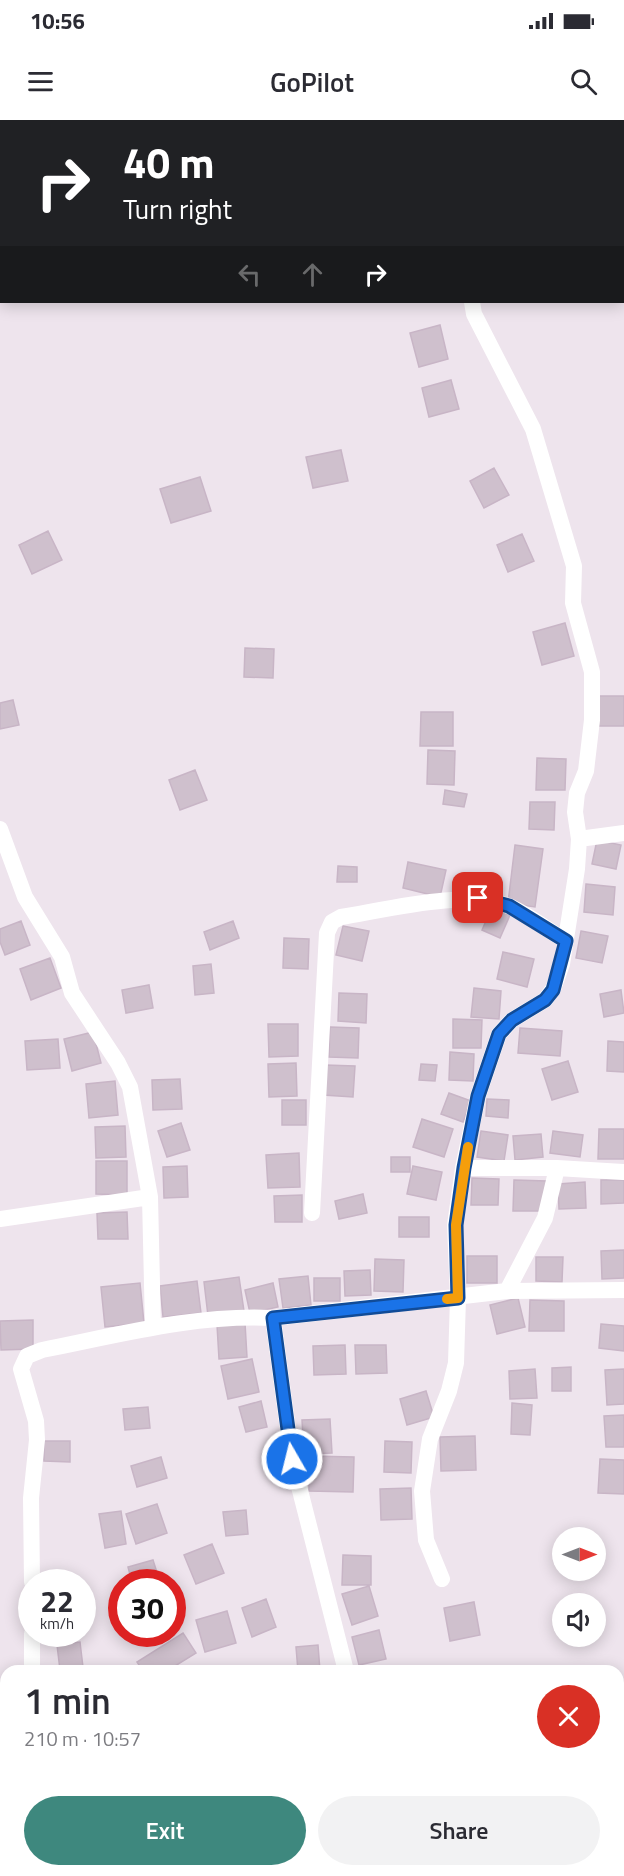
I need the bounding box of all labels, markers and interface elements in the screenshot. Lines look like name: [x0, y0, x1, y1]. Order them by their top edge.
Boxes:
text: 10:56: [30, 4, 85, 38]
text: GoPilot: [270, 61, 354, 102]
icon: menu: [24, 65, 57, 98]
icon: search: [567, 65, 600, 98]
text: 40 m: [123, 130, 215, 194]
icon: right: [24, 144, 102, 222]
text: Turn right: [123, 188, 232, 229]
icon: left: [233, 258, 266, 291]
icon: ahead: [296, 258, 329, 291]
icon: right: [359, 258, 392, 291]
pin: [452, 872, 503, 923]
icon: arrive: [461, 881, 494, 914]
position arrow: [260, 1427, 324, 1491]
north arrow: [552, 1527, 606, 1581]
map controls: [552, 1527, 606, 1647]
speed limit sign: 30: [108, 1569, 186, 1647]
text: 22: [40, 1578, 74, 1624]
button: sound: [552, 1593, 606, 1647]
text: km/h: [40, 1612, 74, 1635]
text: 1 min: [24, 1673, 111, 1728]
button: close: [537, 1685, 600, 1748]
text: 210 m · 10:57: [24, 1723, 141, 1754]
button: Exit: [24, 1796, 306, 1865]
button: Share: [318, 1796, 600, 1865]

